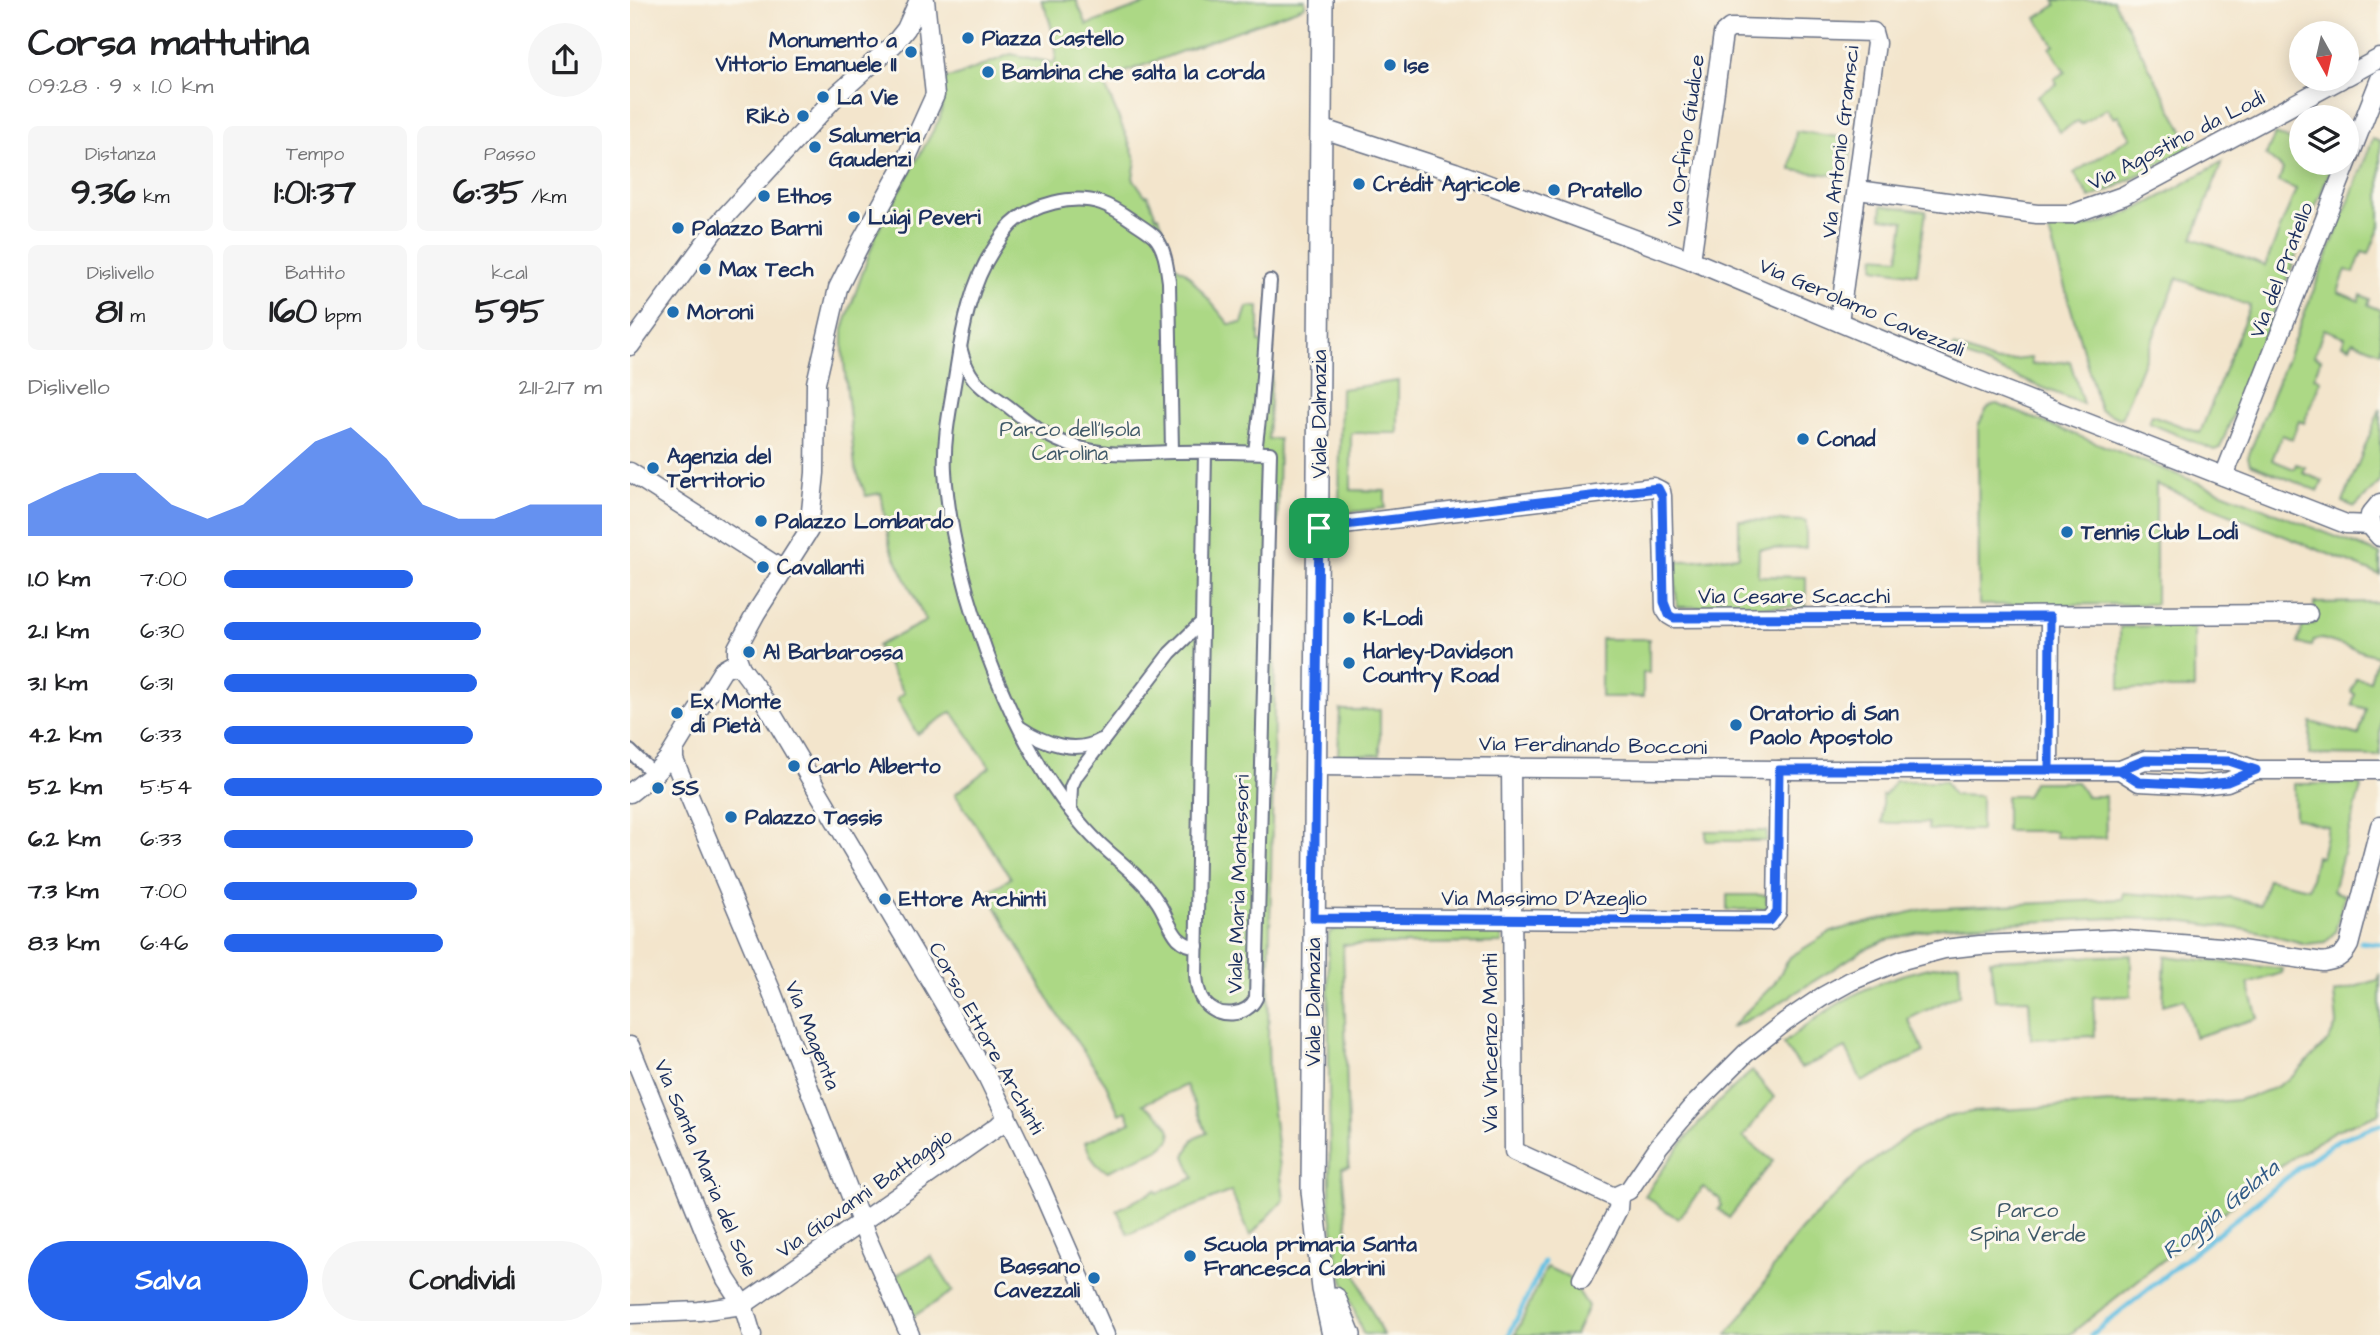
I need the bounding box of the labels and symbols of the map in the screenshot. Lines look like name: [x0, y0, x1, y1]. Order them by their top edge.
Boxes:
north arrow: [2289, 21, 2359, 91]
place label: Piazza Castello: [982, 24, 1124, 53]
place label: Monumento a Vittorio Emanuele II: [714, 26, 897, 79]
marker: Piazza Castello: [960, 30, 976, 46]
marker: Monumento a Vittorio Emanuele II: [903, 44, 919, 60]
street label: Via Antonio Gramsci: [1814, 44, 1867, 240]
place label: Ise: [1404, 51, 1430, 80]
street label: Via Orfino Giudice: [1659, 53, 1712, 229]
marker: Ise: [1382, 57, 1398, 73]
place label: Bambina che salta la corda: [1002, 58, 1265, 87]
marker: Bambina che salta la corda: [980, 64, 996, 80]
place label: La Vie: [837, 83, 899, 112]
street label: Via Agostino da Lodi: [2083, 83, 2270, 199]
marker: La Vie: [815, 89, 831, 105]
place label: Rikò: [746, 102, 789, 131]
marker: Rikò: [795, 108, 811, 124]
place label: Salumeria Gaudenzi: [828, 121, 921, 174]
marker: Salumeria Gaudenzi: [807, 139, 823, 155]
place label: Crédit Agricole: [1373, 170, 1521, 201]
marker: Crédit Agricole: [1351, 176, 1367, 192]
place label: Pratello: [1568, 176, 1642, 205]
place label: Ethos: [778, 182, 832, 211]
marker: Pratello: [1546, 182, 1562, 198]
marker: Ethos: [756, 188, 772, 204]
street label: Via del Pratello: [2242, 198, 2321, 342]
place label: Luigi Peveri: [868, 203, 981, 234]
marker: Luigi Peveri: [846, 209, 862, 225]
place label: Palazzo Barni: [692, 214, 823, 243]
marker: Palazzo Barni: [670, 220, 686, 236]
street label: Via Gerolamo Cavezzali: [1754, 251, 1969, 364]
place label: Max Tech: [719, 255, 814, 284]
marker: Max Tech: [697, 261, 713, 277]
place label: Moroni: [687, 298, 754, 327]
marker: Moroni: [665, 304, 681, 320]
street label: Viale Dalmazia: [1305, 349, 1334, 479]
park label: Parco dell'Isola Carolina: [1000, 415, 1141, 468]
place label: Conad: [1817, 425, 1876, 454]
marker: Conad: [1795, 431, 1811, 447]
place label: Agenzia del Territorio: [666, 442, 772, 495]
marker: Agenzia del Territorio: [645, 460, 661, 476]
pin: [1289, 498, 1349, 558]
place label: Palazzo Lombardo: [775, 507, 954, 536]
marker: Palazzo Lombardo: [753, 513, 769, 529]
place label: Tennis Club Lodi: [2080, 518, 2239, 547]
marker: Tennis Club Lodi: [2059, 524, 2075, 540]
place label: Cavallanti: [777, 553, 864, 582]
marker: Cavallanti: [755, 559, 771, 575]
street label: Via Cesare Scacchi: [1698, 582, 1890, 611]
place label: K-Lodi: [1363, 604, 1423, 633]
marker: K-Lodi: [1341, 610, 1357, 626]
place label: Harley-Davidson Country Road: [1363, 637, 1513, 693]
place label: Al Barbarossa: [763, 638, 903, 667]
marker: Al Barbarossa: [741, 644, 757, 660]
marker: Harley-Davidson Country Road: [1341, 655, 1357, 671]
place label: Ex Monte di Pietà: [690, 687, 782, 740]
place label: Oratorio di San Paolo Apostolo: [1750, 699, 1899, 753]
marker: Ex Monte di Pietà: [669, 705, 685, 721]
marker: Oratorio di San Paolo Apostolo: [1728, 717, 1744, 733]
street label: Via Ferdinando Bocconi: [1479, 729, 1707, 762]
place label: Carlo Alberto: [808, 752, 941, 781]
marker: Carlo Alberto: [786, 758, 802, 774]
place label: SS: [671, 774, 699, 803]
street label: Viale Maria Montessori: [1220, 774, 1257, 994]
marker: SS: [650, 780, 666, 796]
place label: Palazzo Tassis: [745, 803, 883, 832]
marker: Palazzo Tassis: [723, 809, 739, 825]
street label: Via Massimo D’Azeglio: [1441, 884, 1647, 915]
place label: Ettore Archinti: [899, 885, 1046, 914]
marker: Ettore Archinti: [877, 891, 893, 907]
street label: Corso Ettore Archinti: [922, 937, 1052, 1140]
street label: Viale Dalmazia: [1299, 937, 1328, 1067]
street label: Via Vincenzo Monti: [1476, 953, 1505, 1133]
street label: Via Magenta: [776, 976, 848, 1095]
street label: Via Santa Maria del Sole: [647, 1055, 764, 1281]
street label: Via Giovanni Battaggio: [770, 1121, 960, 1267]
water label: Roggia Gelata: [2155, 1152, 2288, 1268]
park label: Parco Spina Verde: [1970, 1196, 2086, 1250]
place label: Scuola primaria Santa Francesca Cabrini: [1203, 1230, 1417, 1283]
marker: Scuola primaria Santa Francesca Cabrini: [1182, 1248, 1198, 1264]
place label: Bassano Cavezzali: [994, 1252, 1081, 1305]
marker: Bassano Cavezzali: [1086, 1270, 1102, 1286]

